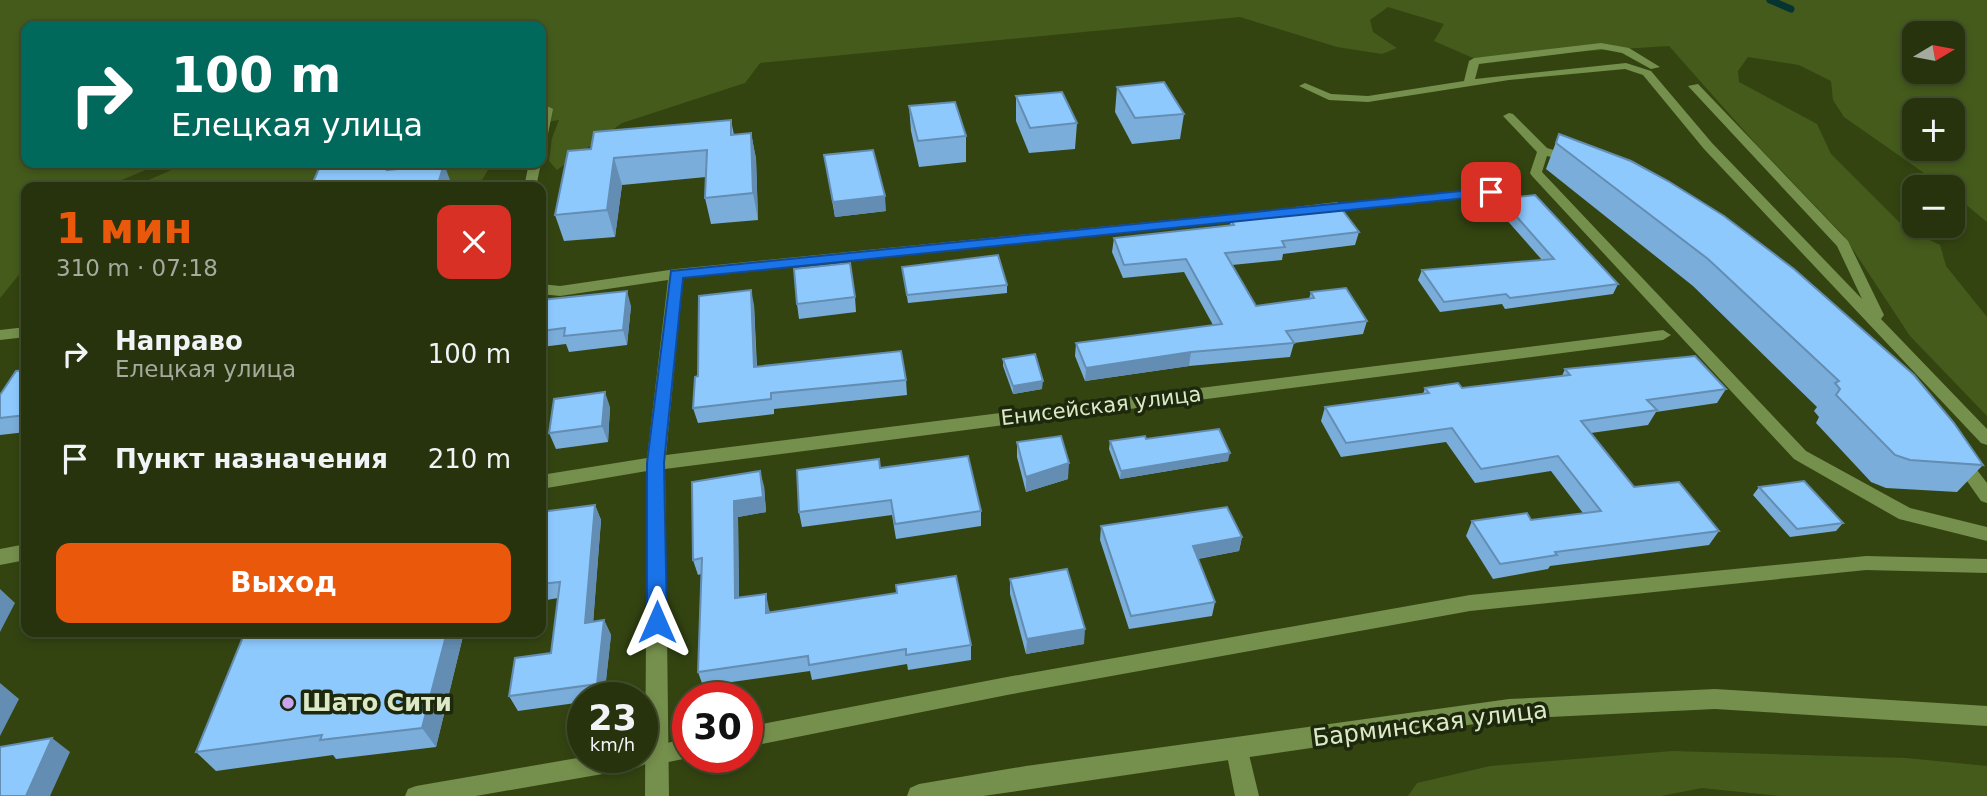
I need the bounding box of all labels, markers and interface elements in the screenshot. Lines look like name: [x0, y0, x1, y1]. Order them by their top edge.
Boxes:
north arrow: [1902, 21, 1965, 84]
map controls: [1902, 21, 1965, 238]
text: 100 m: [171, 47, 341, 104]
icon: right: [56, 49, 147, 140]
button: +: [1902, 98, 1965, 161]
text: Елецкая улица: [171, 106, 423, 144]
pin: [1461, 162, 1521, 222]
icon: arrive: [1472, 173, 1510, 211]
button: −: [1902, 175, 1965, 238]
text: 1 мин: [56, 204, 193, 253]
button: close: [437, 205, 511, 279]
text: 310 m · 07:18: [56, 255, 218, 281]
text: Направо: [115, 326, 243, 356]
icon: right: [56, 335, 94, 373]
text: 100 m: [428, 339, 511, 369]
text: Елецкая улица: [115, 356, 296, 382]
street label: Енисейская улица: [999, 382, 1203, 430]
icon: arrive: [56, 440, 94, 478]
text: Пункт назначения: [115, 444, 388, 474]
text: 210 m: [428, 444, 511, 474]
button: Выход: [56, 543, 511, 623]
position arrow: [620, 585, 694, 659]
speed limit sign: 30: [672, 682, 763, 773]
place label: Шато Сити: [302, 689, 452, 717]
marker: Шато Сити: [280, 695, 296, 711]
street label: Барминская улица: [1311, 696, 1549, 752]
text: 23: [588, 698, 637, 738]
text: km/h: [590, 734, 635, 755]

